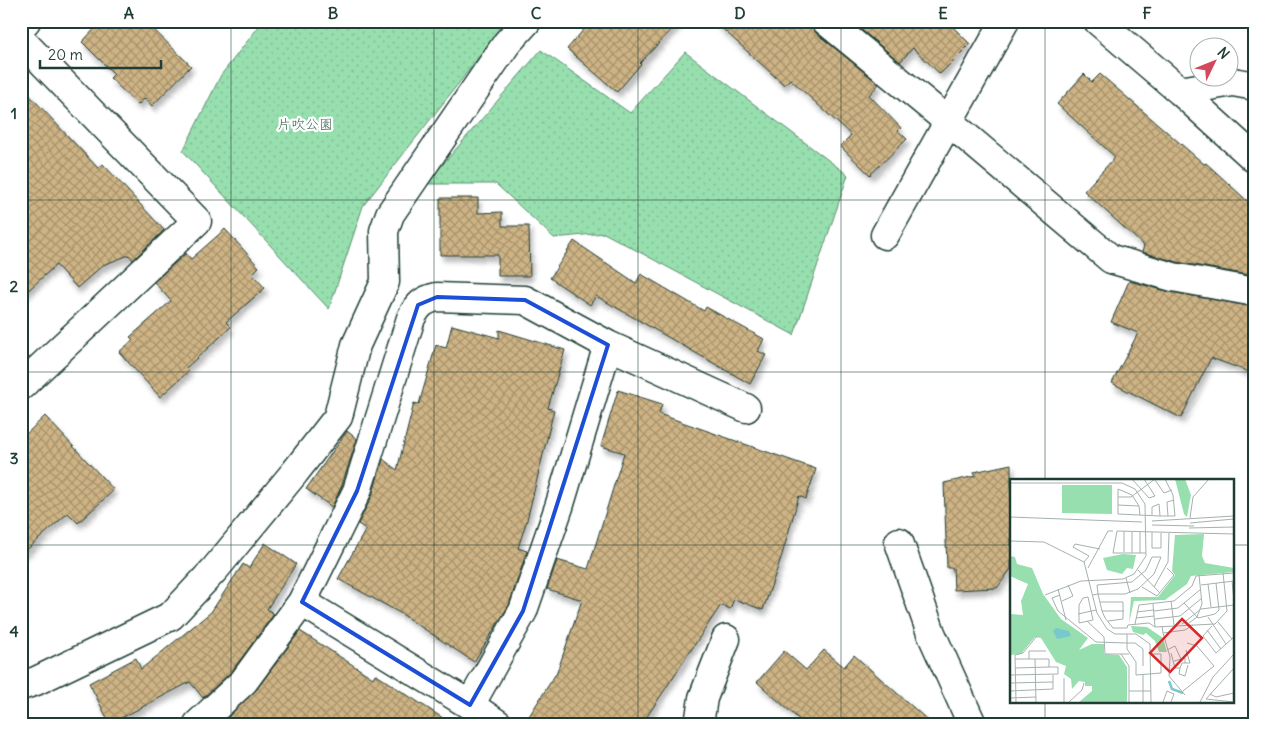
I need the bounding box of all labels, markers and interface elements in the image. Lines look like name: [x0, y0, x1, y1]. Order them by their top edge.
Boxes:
text: A: [124, 3, 134, 23]
text: B: [328, 3, 339, 23]
text: C: [531, 3, 542, 23]
text: D: [734, 3, 746, 23]
text: E: [938, 3, 948, 23]
text: F: [1142, 3, 1152, 23]
scale bar: [40, 38, 161, 70]
north arrow: [1188, 38, 1238, 88]
text: N: [1214, 43, 1233, 63]
text: 20 m: [48, 45, 83, 64]
text: 1: [11, 103, 17, 123]
park label: 片吹公園: [277, 115, 333, 133]
text: 2: [10, 276, 19, 296]
text: 3: [9, 448, 19, 468]
inset map: [1010, 479, 1234, 702]
text: 4: [9, 621, 19, 641]

